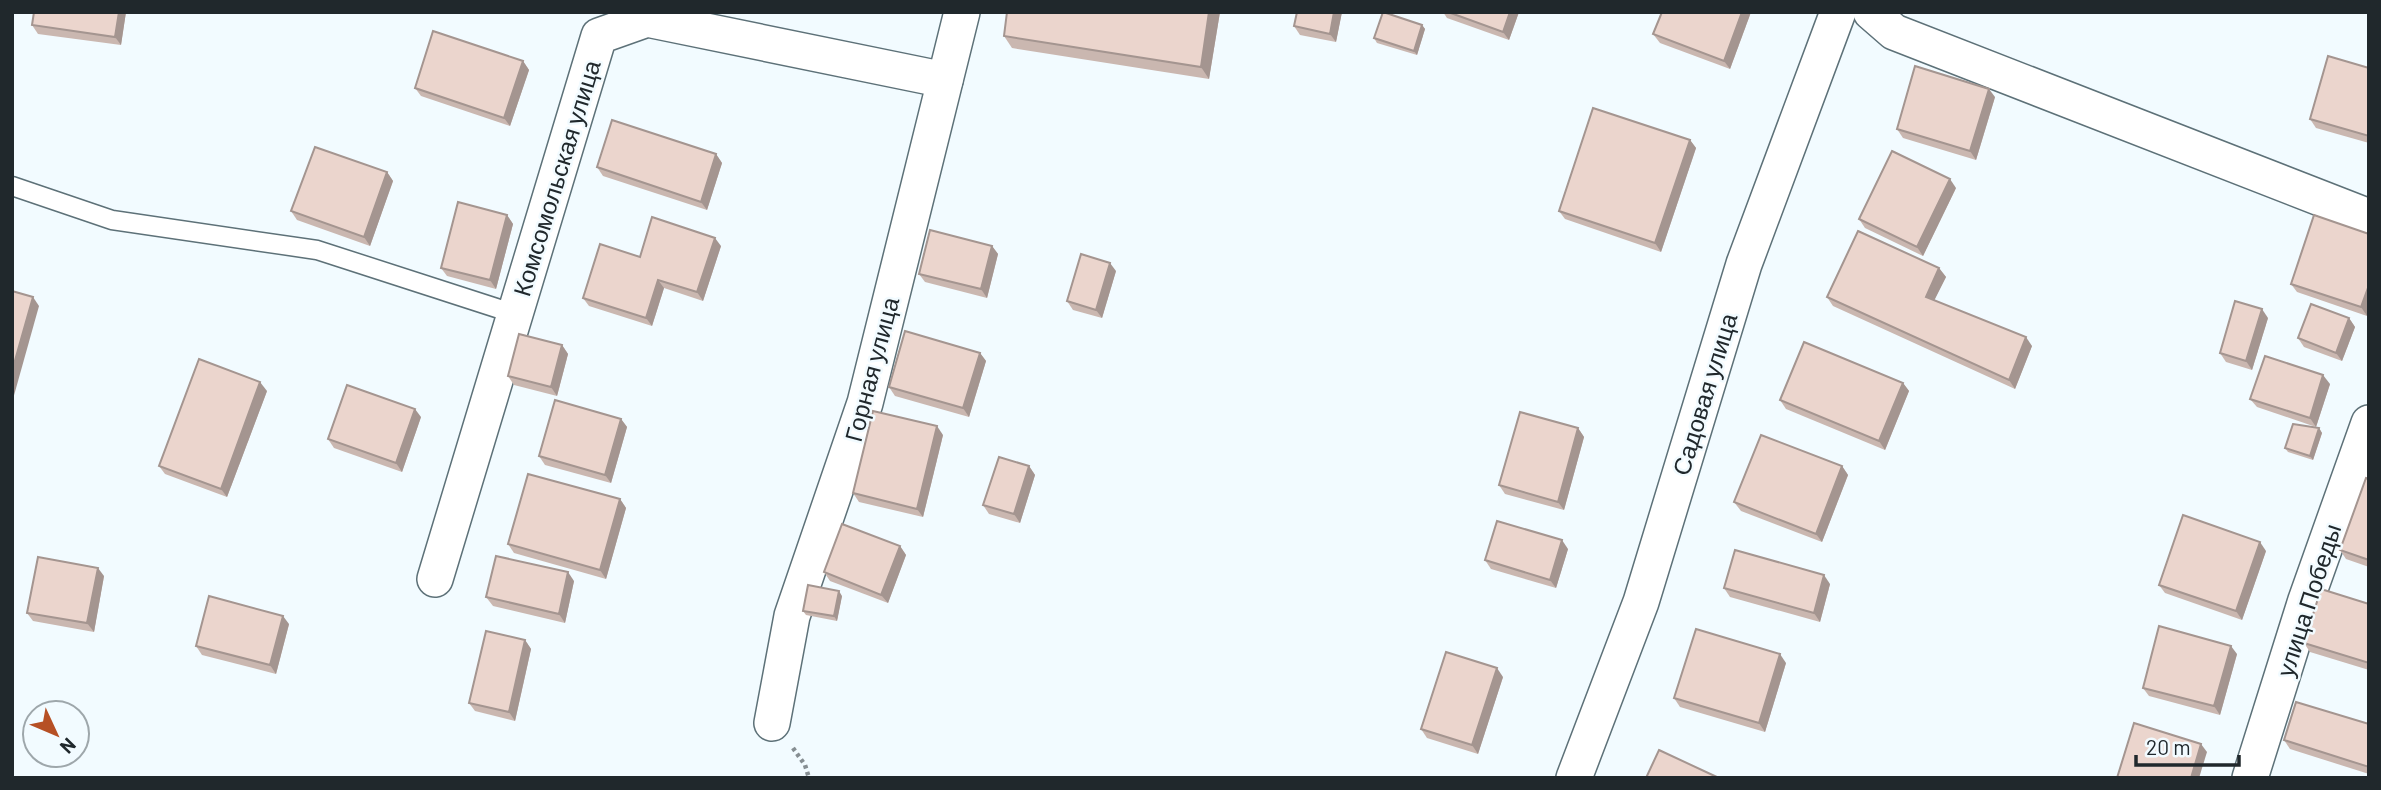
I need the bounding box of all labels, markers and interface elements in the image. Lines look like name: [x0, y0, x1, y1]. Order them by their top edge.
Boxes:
street label: Комсомольская улица: [506, 56, 606, 300]
street label: Горная улица: [838, 293, 904, 444]
street label: Садовая улица: [1666, 309, 1743, 479]
street label: улица Победы: [2270, 520, 2346, 680]
north arrow: [21, 699, 91, 769]
scale bar: [2136, 724, 2239, 768]
text: N: [56, 734, 81, 759]
text: 20 m: [2146, 734, 2191, 759]

